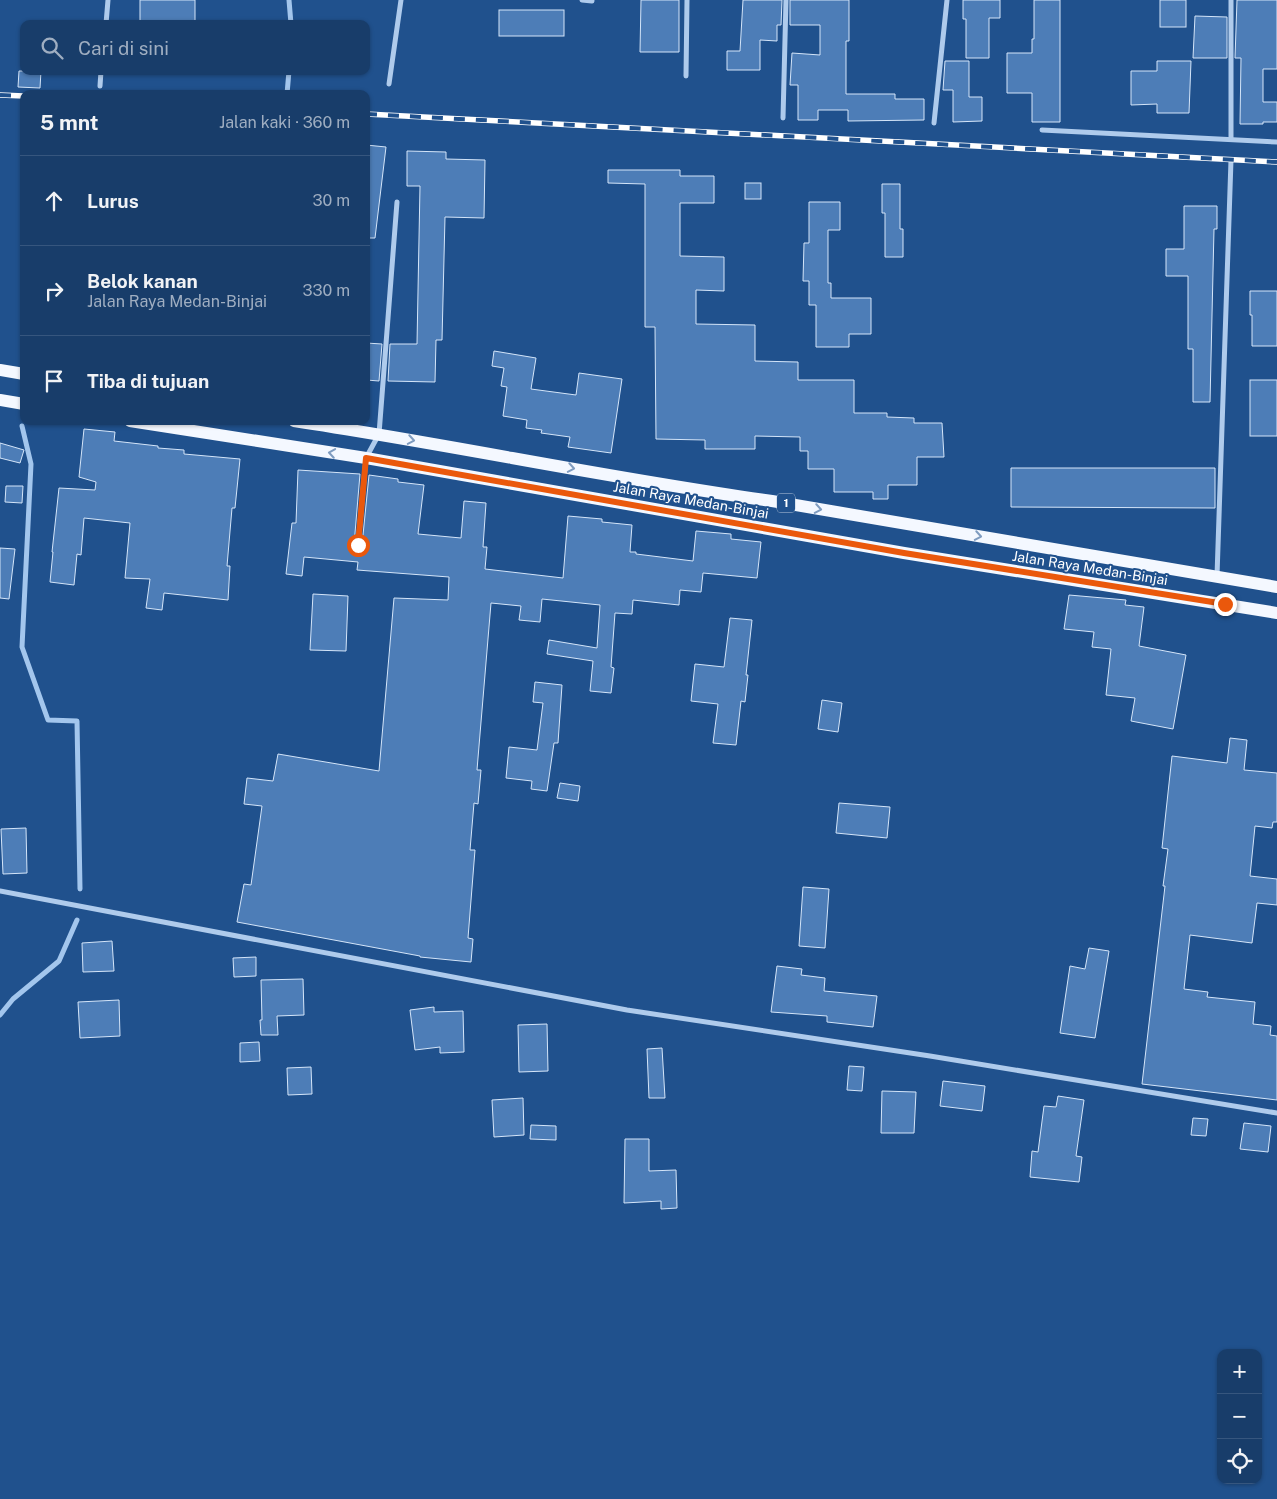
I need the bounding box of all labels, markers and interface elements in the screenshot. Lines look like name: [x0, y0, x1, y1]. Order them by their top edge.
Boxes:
search box: [20, 20, 370, 75]
icon: search: [38, 34, 66, 62]
text: Cari di sini: [78, 37, 169, 59]
text: 5 mnt: [40, 110, 99, 135]
text: Jalan kaki · 360 m: [219, 113, 350, 132]
icon: ahead: [40, 187, 68, 215]
text: Lurus: [87, 190, 139, 212]
text: 30 m: [313, 191, 350, 210]
text: Belok kanan: [87, 270, 198, 292]
icon: right: [40, 277, 68, 305]
text: 330 m: [303, 281, 350, 300]
text: Jalan Raya Medan-Binjai: [87, 292, 267, 311]
icon: arrive: [40, 367, 68, 395]
text: Tiba di tujuan: [87, 370, 209, 392]
one-way arrow: [407, 434, 416, 444]
one-way arrow: [327, 448, 336, 458]
one-way arrow: [567, 462, 576, 473]
street label: Jalan Raya Medan-Binjai: [612, 478, 770, 522]
road number: 1: [777, 493, 795, 512]
one-way arrow: [814, 503, 822, 513]
one-way arrow: [974, 531, 982, 541]
route start: [347, 534, 370, 557]
street label: Jalan Raya Medan-Binjai: [1011, 548, 1169, 588]
route end: [1214, 593, 1237, 616]
map controls: [1217, 1349, 1262, 1484]
button: +: [1217, 1349, 1262, 1394]
button: −: [1217, 1394, 1262, 1439]
button: locate: [1217, 1439, 1262, 1484]

